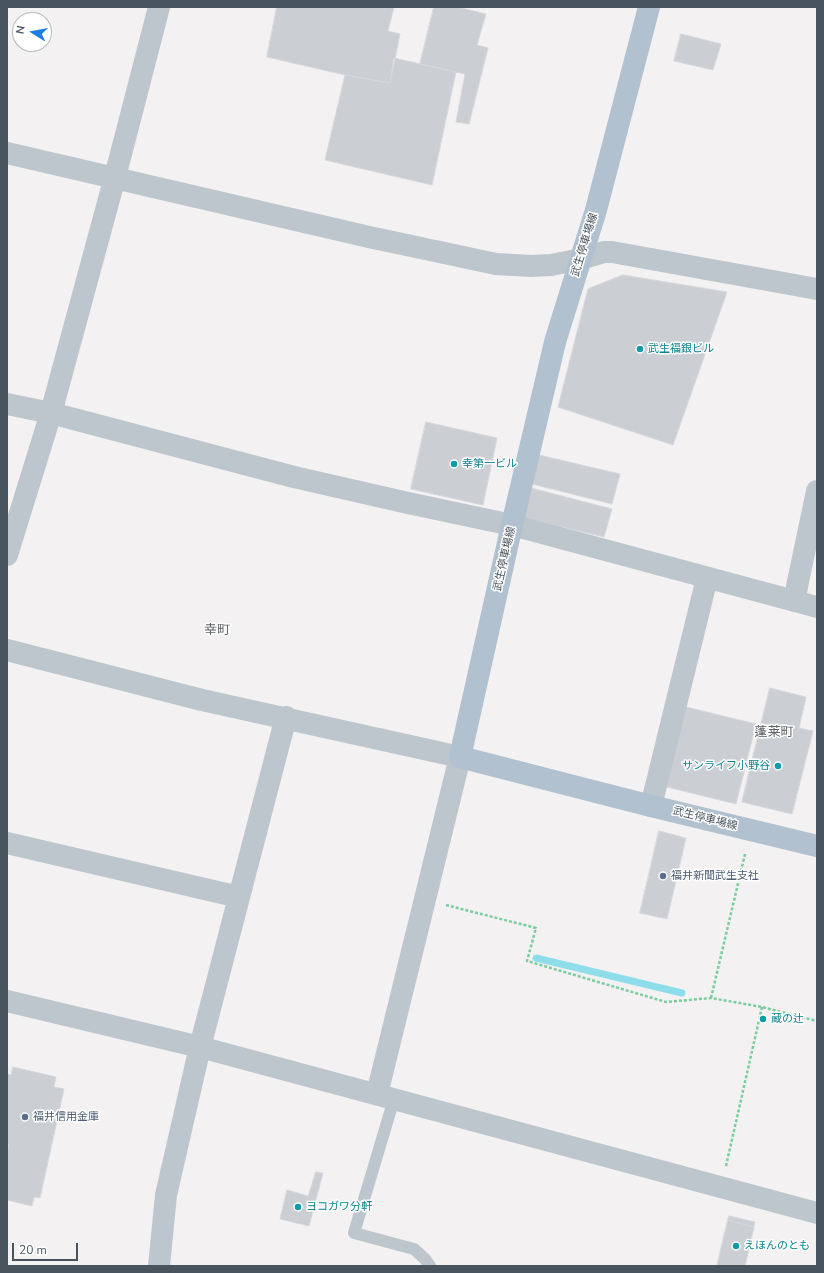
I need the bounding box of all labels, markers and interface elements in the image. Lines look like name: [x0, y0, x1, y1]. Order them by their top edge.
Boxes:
north arrow: [12, 12, 52, 52]
text: N: [13, 24, 29, 35]
street label: 武生停車場線: [569, 212, 601, 278]
place label: 武生福銀ビル: [648, 342, 714, 356]
marker: 武生福銀ビル: [635, 344, 645, 354]
place label: 幸第一ビル: [462, 457, 517, 471]
marker: 幸第一ビル: [449, 459, 459, 469]
street label: 武生停車場線: [491, 525, 519, 593]
district label: 幸町: [204, 623, 230, 639]
district label: 蓬莱町: [755, 725, 793, 741]
place label: サンライフ小野谷: [682, 759, 770, 773]
marker: サンライフ小野谷: [773, 761, 783, 771]
street label: 武生停車場線: [671, 805, 739, 833]
place label: 福井新聞武生支社: [671, 869, 759, 883]
marker: 福井新聞武生支社: [658, 871, 668, 881]
place label: 蔵の辻: [771, 1012, 804, 1026]
marker: 蔵の辻: [758, 1014, 768, 1024]
place label: 福井信用金庫: [33, 1110, 99, 1124]
marker: 福井信用金庫: [20, 1112, 30, 1122]
place label: ヨコガワ分軒: [306, 1200, 372, 1214]
marker: ヨコガワ分軒: [293, 1202, 303, 1212]
scale bar: [14, 1235, 80, 1261]
place label: えほんのとも: [744, 1239, 810, 1253]
marker: えほんのとも: [731, 1241, 741, 1251]
text: 20 m: [19, 1242, 47, 1258]

